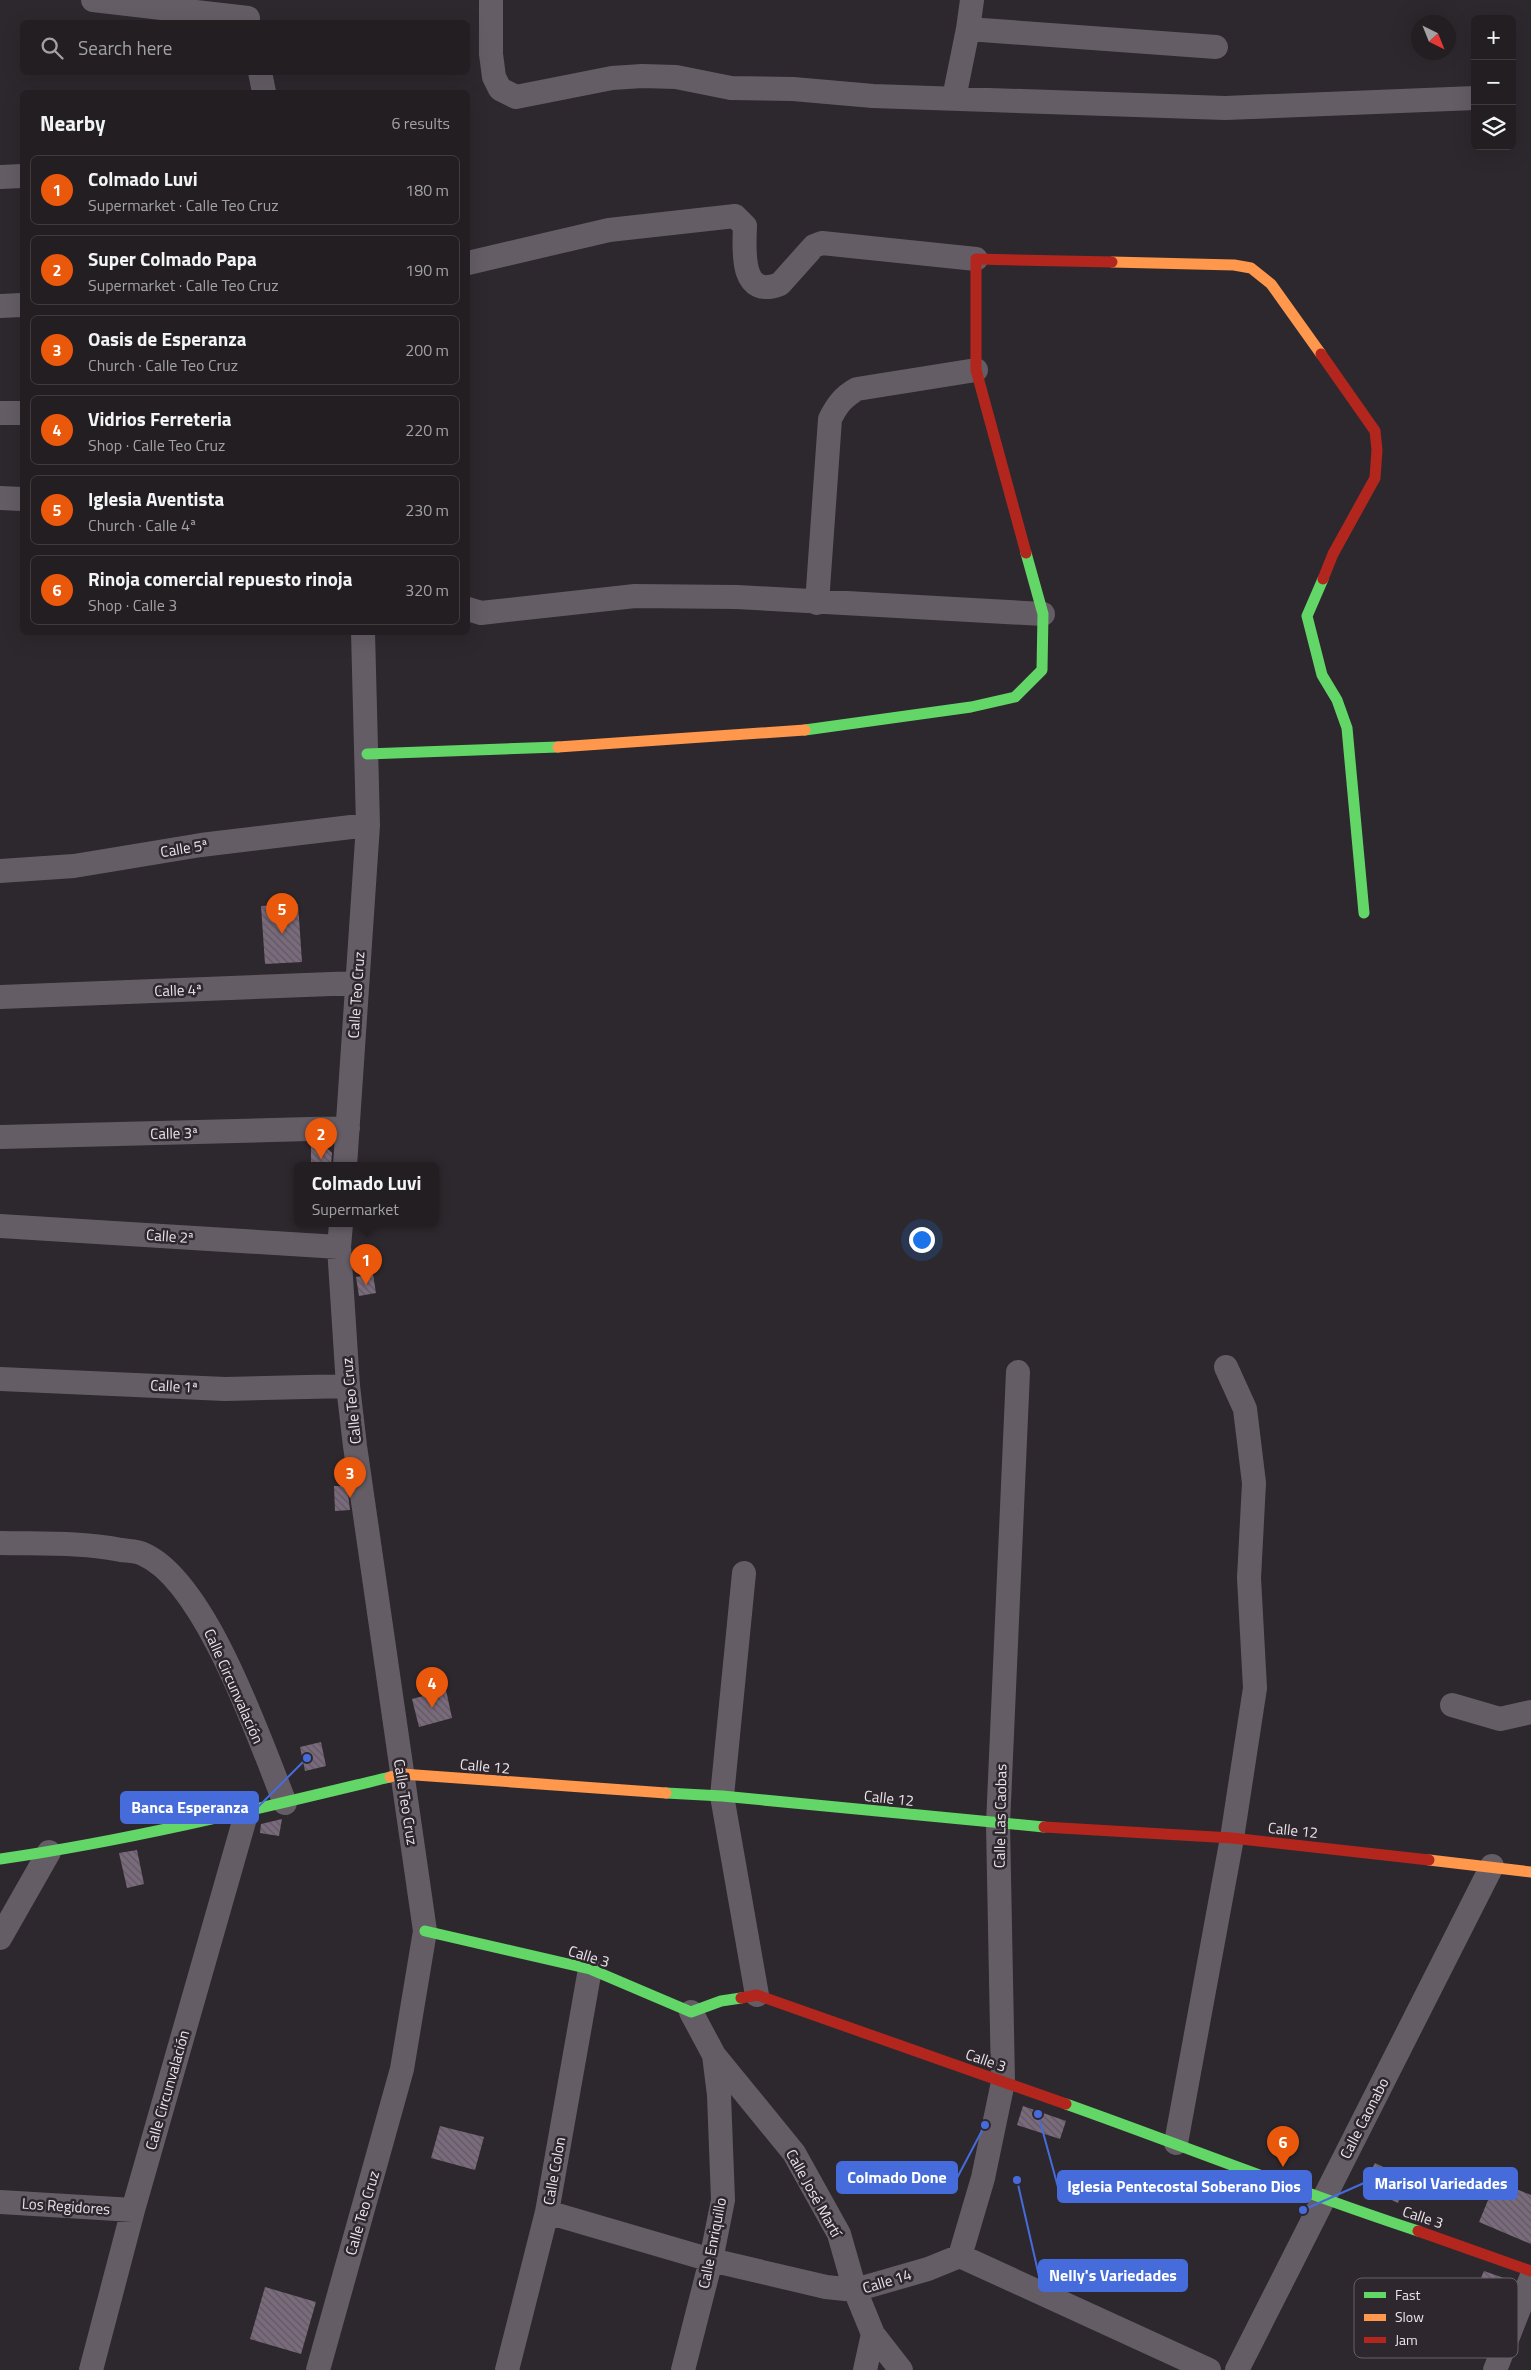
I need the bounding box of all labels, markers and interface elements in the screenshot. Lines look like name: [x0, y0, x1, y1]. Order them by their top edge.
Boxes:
north arrow: [1411, 15, 1456, 60]
map controls: [1471, 15, 1516, 150]
button: +: [1471, 15, 1516, 60]
search box: [20, 20, 470, 75]
text: Search here: [78, 33, 172, 62]
icon: search: [38, 34, 66, 62]
button: −: [1471, 60, 1516, 105]
button: layers: [1471, 105, 1516, 150]
text: Nearby: [40, 107, 105, 139]
text: 6 results: [391, 111, 450, 135]
text: Colmado Luvi: [88, 164, 198, 193]
text: 1: [53, 178, 61, 202]
text: 180 m: [405, 178, 449, 202]
text: Supermarket · Calle Teo Cruz: [88, 193, 278, 217]
text: Super Colmado Papa: [88, 244, 257, 273]
text: 2: [53, 258, 61, 282]
text: 190 m: [405, 258, 449, 282]
text: Supermarket · Calle Teo Cruz: [88, 273, 278, 297]
text: Oasis de Esperanza: [88, 324, 247, 353]
text: 3: [53, 338, 61, 362]
text: 200 m: [405, 338, 449, 362]
text: Church · Calle Teo Cruz: [88, 353, 238, 377]
text: Vidrios Ferreteria: [88, 404, 232, 433]
text: 4: [53, 418, 61, 442]
text: 220 m: [405, 418, 449, 442]
text: Shop · Calle Teo Cruz: [88, 433, 225, 457]
text: Iglesia Aventista: [88, 484, 224, 513]
text: 5: [53, 498, 61, 522]
text: 230 m: [405, 498, 449, 522]
text: Church · Calle 4ª: [88, 513, 196, 537]
text: Rinoja comercial repuesto rinoja: [88, 564, 352, 593]
text: 6: [53, 578, 61, 602]
text: 320 m: [405, 578, 449, 602]
text: Shop · Calle 3: [88, 593, 177, 617]
street label: Calle 5ª: [159, 833, 209, 863]
pin: 5: [266, 893, 298, 934]
street label: Calle Teo Cruz: [341, 951, 371, 1039]
street label: Calle 4ª: [154, 978, 202, 1002]
pin: 2: [305, 1118, 337, 1159]
street label: Calle 3ª: [150, 1121, 198, 1145]
popup: [294, 1162, 439, 1227]
text: Colmado Luvi: [312, 1168, 421, 1197]
text: Supermarket: [312, 1197, 399, 1221]
street label: Calle 2ª: [145, 1223, 195, 1249]
your location: [909, 1227, 935, 1253]
pin: 1: [350, 1244, 382, 1285]
street label: Calle Teo Cruz: [335, 1356, 367, 1445]
street label: Calle 1ª: [150, 1373, 198, 1399]
pin: 3: [334, 1457, 366, 1498]
street label: Calle Circunvalación: [198, 1625, 270, 1747]
pin: 4: [416, 1667, 448, 1708]
street label: Calle 12: [459, 1752, 511, 1780]
street label: Calle Teo Cruz: [388, 1757, 424, 1847]
street label: Calle Las Caobas: [988, 1764, 1012, 1868]
street label: Calle 12: [863, 1784, 915, 1812]
callout: Banca Esperanza: [121, 1792, 258, 1823]
text: Banca Esperanza: [131, 1795, 249, 1819]
street label: Calle 12: [1267, 1816, 1319, 1844]
street label: Calle 3: [566, 1939, 612, 1973]
street label: Calle Circunvalación: [139, 2027, 195, 2153]
street label: Calle 3: [962, 2042, 1010, 2078]
street label: Calle Caonabo: [1334, 2073, 1394, 2163]
pin: 6: [1267, 2126, 1299, 2167]
street label: Calle Colon: [537, 2135, 571, 2207]
street label: Calle José Martí: [780, 2145, 848, 2243]
callout: Colmado Done: [837, 2162, 957, 2193]
text: Colmado Done: [847, 2165, 947, 2189]
street label: Calle Teo Cruz: [339, 2168, 385, 2258]
callout: Marisol Variedades: [1364, 2168, 1517, 2199]
callout: Iglesia Pentecostal Soberano Dios: [1058, 2171, 1311, 2202]
text: Marisol Variedades: [1374, 2171, 1508, 2195]
text: Iglesia Pentecostal Soberano Dios: [1067, 2174, 1301, 2198]
street label: Los Regidores: [21, 2191, 111, 2221]
street label: Calle Enriquillo: [692, 2195, 732, 2290]
street label: Calle 3: [1400, 2200, 1446, 2234]
callout: Nelly's Variedades: [1039, 2260, 1187, 2291]
street label: Calle 14: [860, 2263, 914, 2299]
text: Nelly's Variedades: [1049, 2263, 1177, 2287]
legend: [1354, 2278, 1518, 2358]
text: Fast: [1395, 2284, 1420, 2305]
text: Slow: [1395, 2306, 1424, 2327]
text: Jam: [1395, 2329, 1418, 2350]

